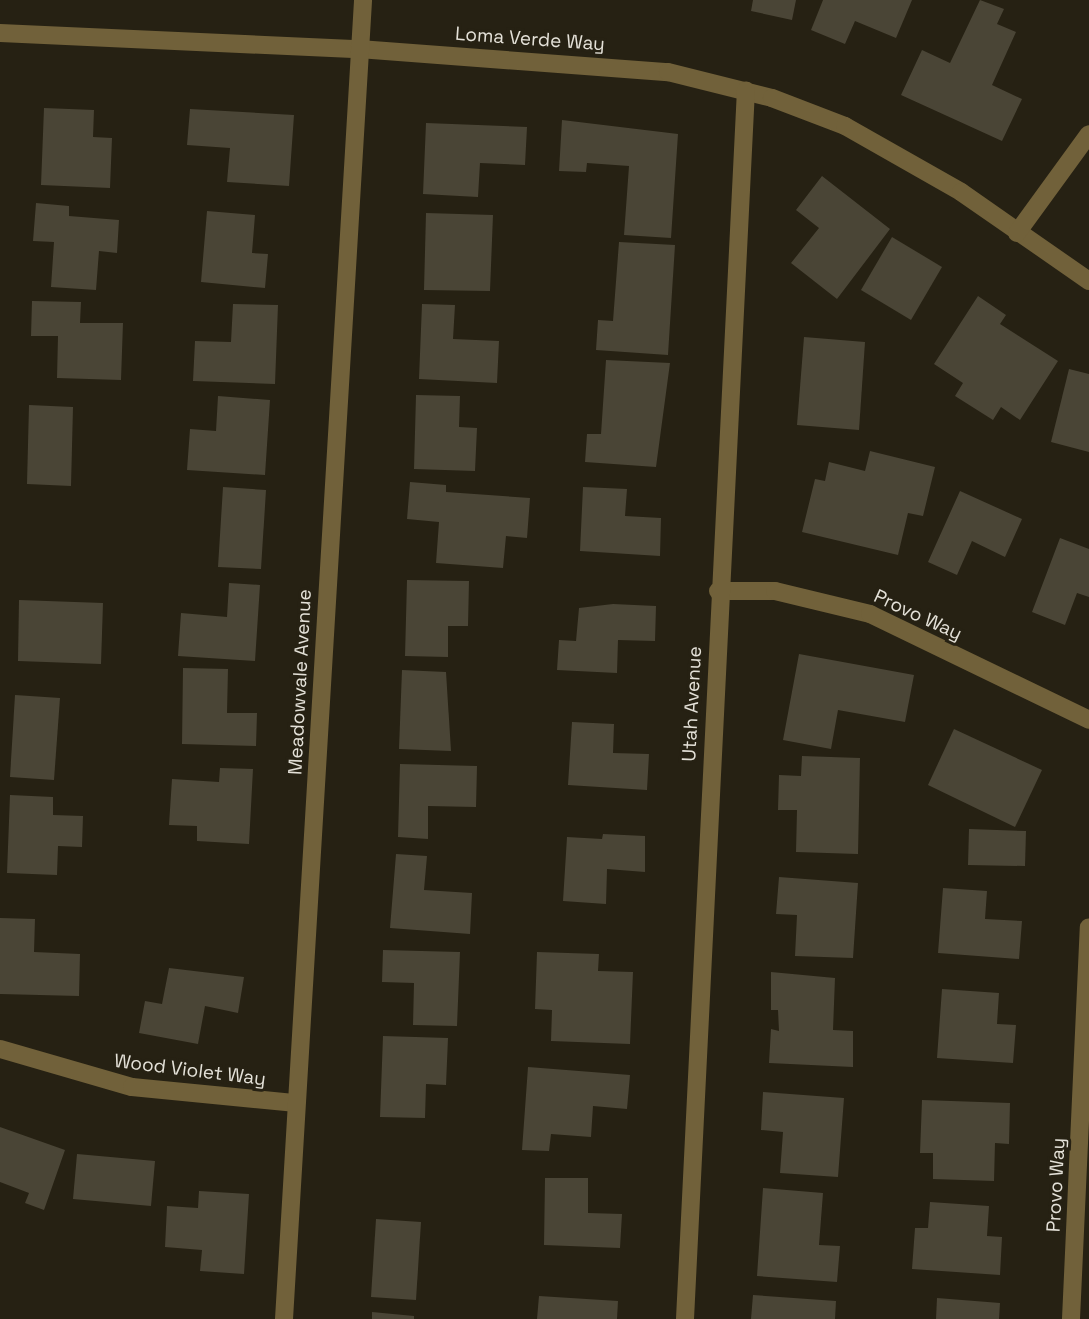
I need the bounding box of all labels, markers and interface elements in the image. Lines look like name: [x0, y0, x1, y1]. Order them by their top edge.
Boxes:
street label: Loma Verde Way: [454, 22, 606, 56]
street label: Provo Way: [870, 585, 966, 645]
street label: Meadowvale Avenue: [284, 588, 316, 776]
street label: Utah Avenue: [678, 646, 706, 762]
street label: Wood Violet Way: [113, 1049, 267, 1091]
street label: Provo Way: [1042, 1137, 1070, 1233]

